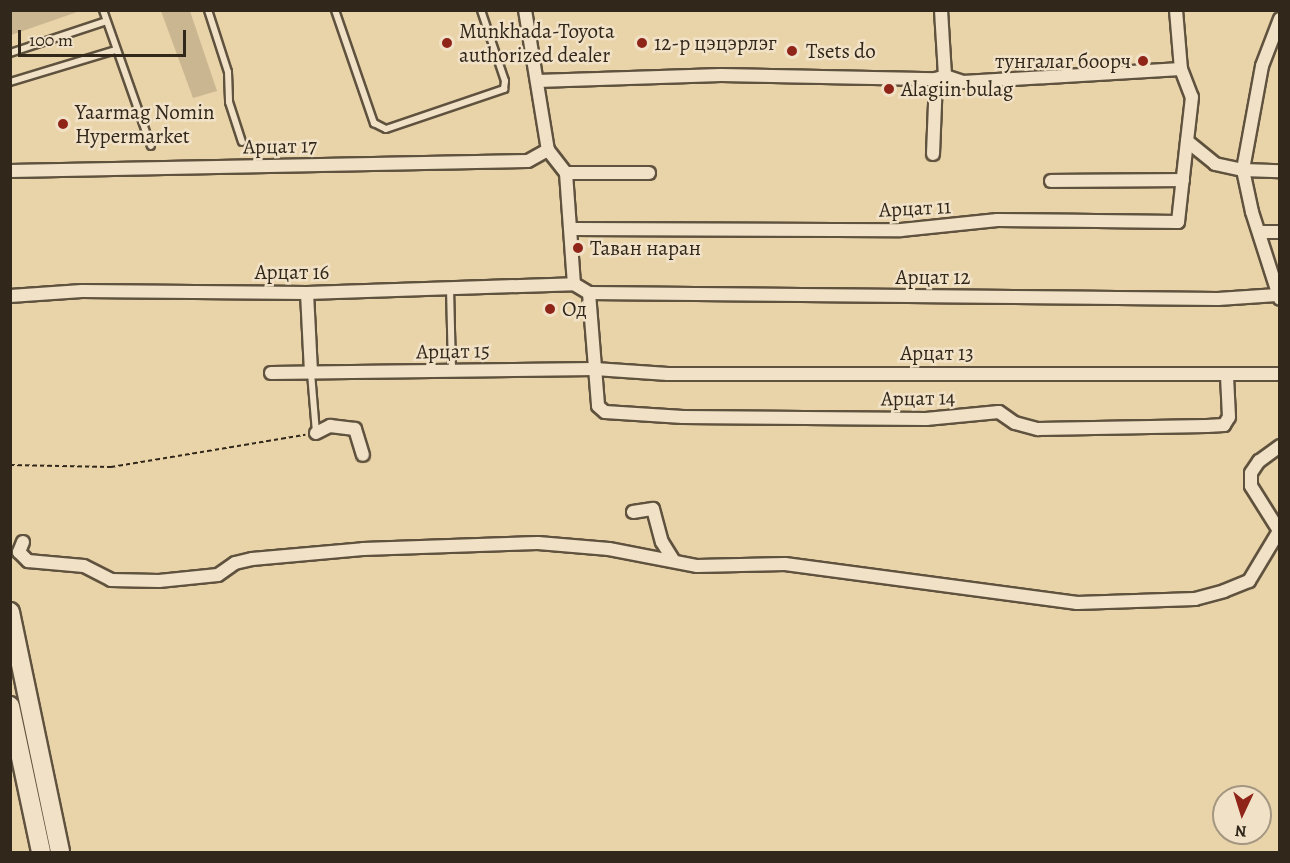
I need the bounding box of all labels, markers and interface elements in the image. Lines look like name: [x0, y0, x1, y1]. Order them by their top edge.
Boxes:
scale bar: [21, 18, 189, 56]
place label: Munkhada-Toyota authorized dealer: [459, 18, 615, 68]
text: 100 m: [29, 28, 73, 52]
place label: 12-р цэцэрлэг: [654, 30, 777, 56]
marker: Munkhada-Toyota authorized dealer: [440, 36, 454, 50]
marker: 12-р цэцэрлэг: [635, 36, 649, 50]
place label: Tsets do: [806, 38, 876, 64]
marker: Tsets do: [783, 42, 801, 60]
place label: тунгалаг боорч: [995, 48, 1131, 74]
marker: тунгалаг боорч: [1136, 54, 1150, 68]
place label: Alagiin bulag: [901, 76, 1013, 102]
marker: Alagiin bulag: [882, 82, 896, 96]
place label: Yaarmag Nomin Hypermarket: [75, 99, 215, 149]
marker: Yaarmag Nomin Hypermarket: [56, 117, 70, 131]
street label: Арцат 17: [243, 133, 317, 159]
street label: Арцат 11: [878, 194, 952, 222]
place label: Таван наран: [590, 235, 701, 261]
marker: Таван наран: [571, 241, 585, 255]
street label: Арцат 16: [255, 259, 329, 285]
street label: Арцат 12: [896, 264, 970, 290]
place label: Од: [562, 296, 587, 322]
marker: Од: [543, 302, 557, 316]
street label: Арцат 15: [416, 338, 490, 364]
street label: Арцат 13: [900, 340, 974, 366]
street label: Арцат 14: [881, 385, 955, 411]
north arrow: [1212, 785, 1272, 845]
text: N: [1234, 820, 1247, 842]

